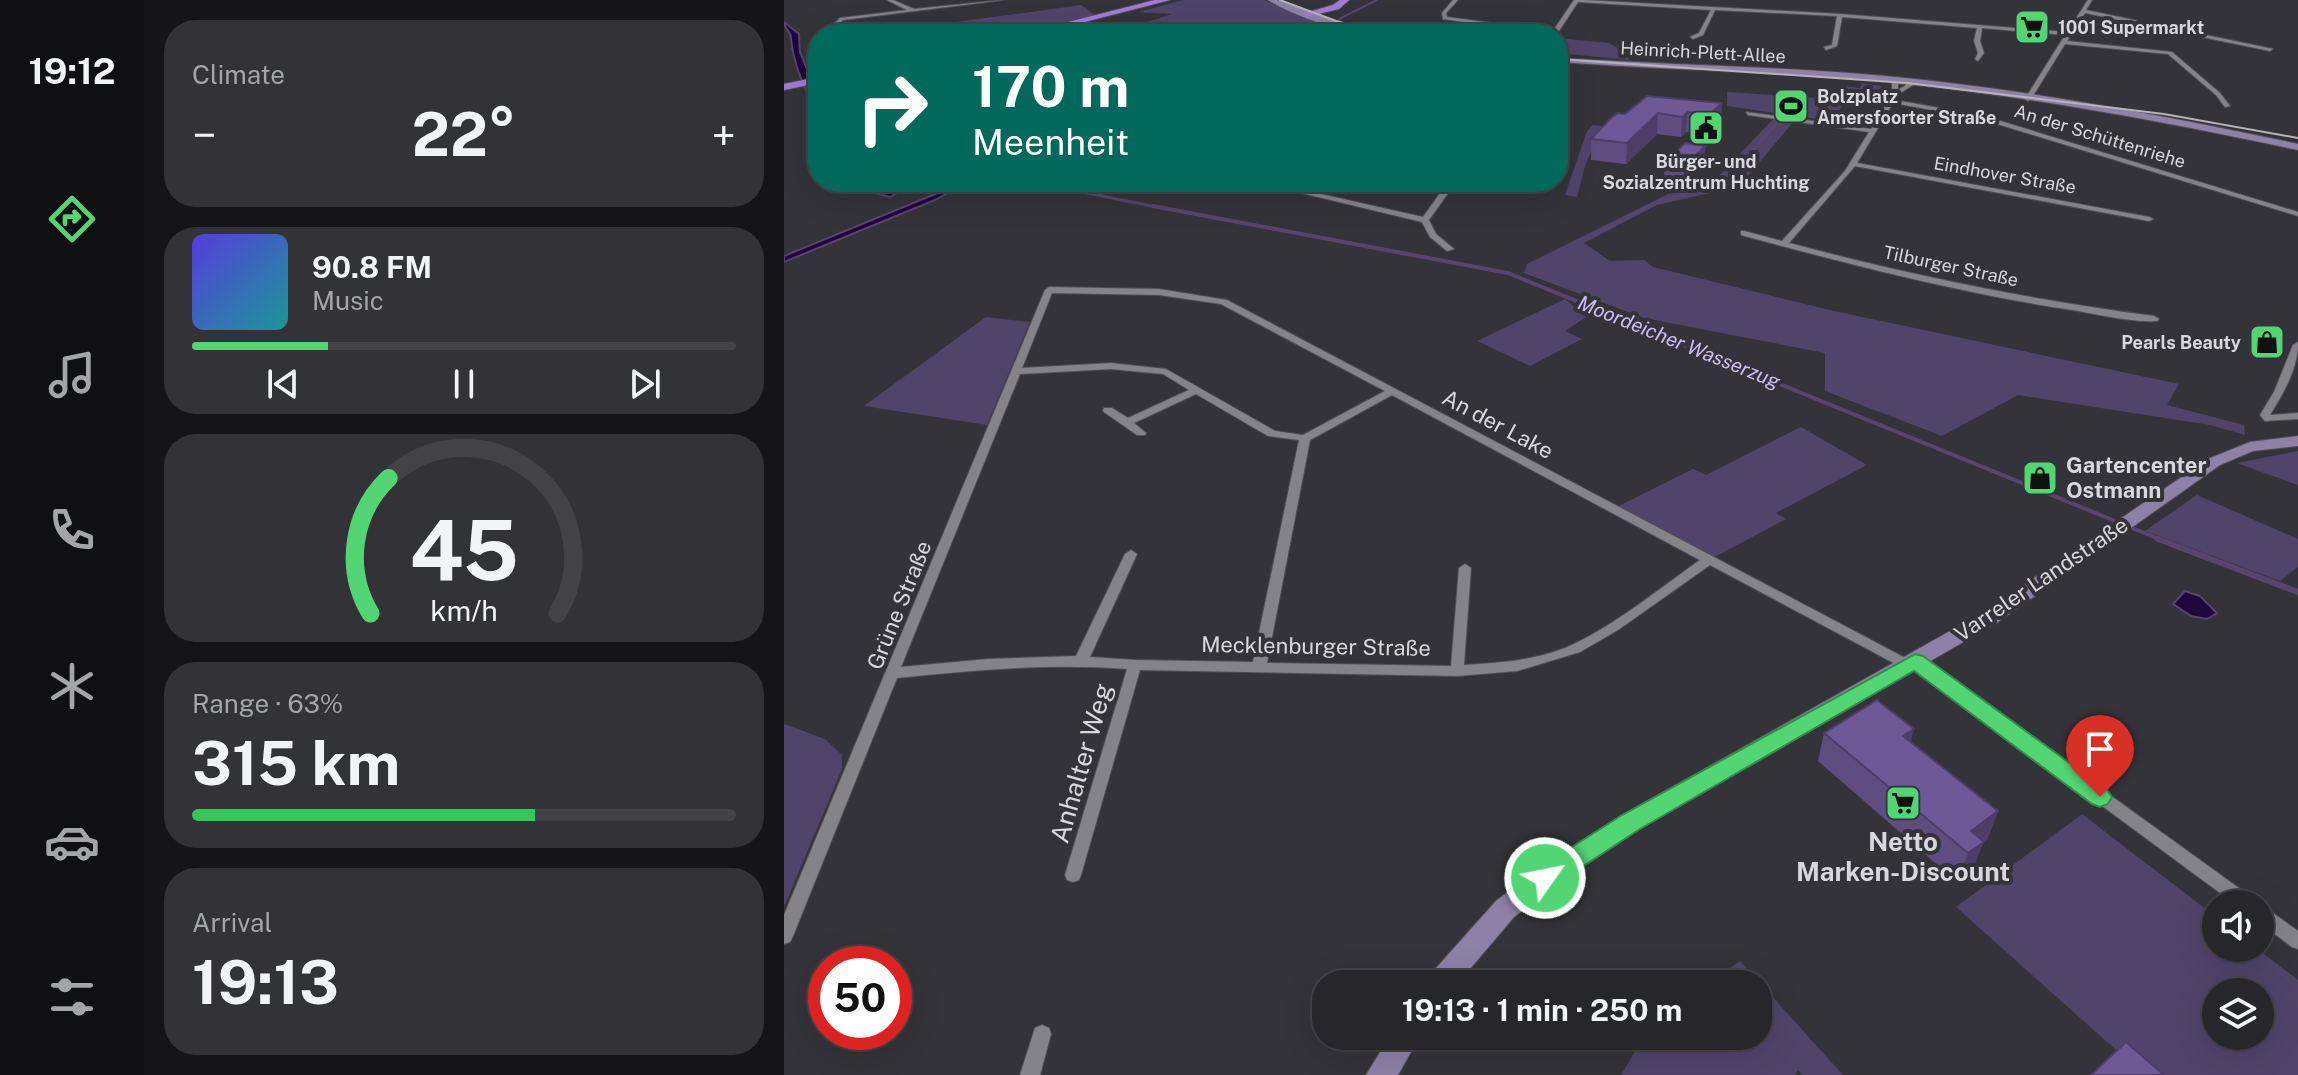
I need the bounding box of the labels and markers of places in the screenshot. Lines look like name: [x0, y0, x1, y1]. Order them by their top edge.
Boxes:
supermarket icon: 1001 Supermarkt: [2013, 8, 2051, 46]
place label: 1001 Supermarkt: [2058, 17, 2204, 38]
place label: Bolzplatz Amersfoorter Straße: [1817, 86, 1996, 128]
sports icon: Bolzplatz Amersfoorter Straße: [1772, 87, 1810, 125]
public building icon: Bürger- und Sozialzentrum Huchting: [1687, 109, 1725, 147]
place label: Bürger- und Sozialzentrum Huchting: [1603, 151, 1809, 193]
shop icon: Pearls Beauty: [2248, 323, 2286, 361]
place label: Pearls Beauty: [2121, 332, 2241, 353]
place label: Gartencenter Ostmann: [2066, 452, 2207, 503]
shop icon: Gartencenter Ostmann: [2021, 459, 2059, 497]
pin: [2066, 715, 2134, 797]
supermarket icon: Netto Marken-Discount: [1884, 784, 1922, 822]
place label: Netto Marken-Discount: [1796, 826, 2010, 887]

